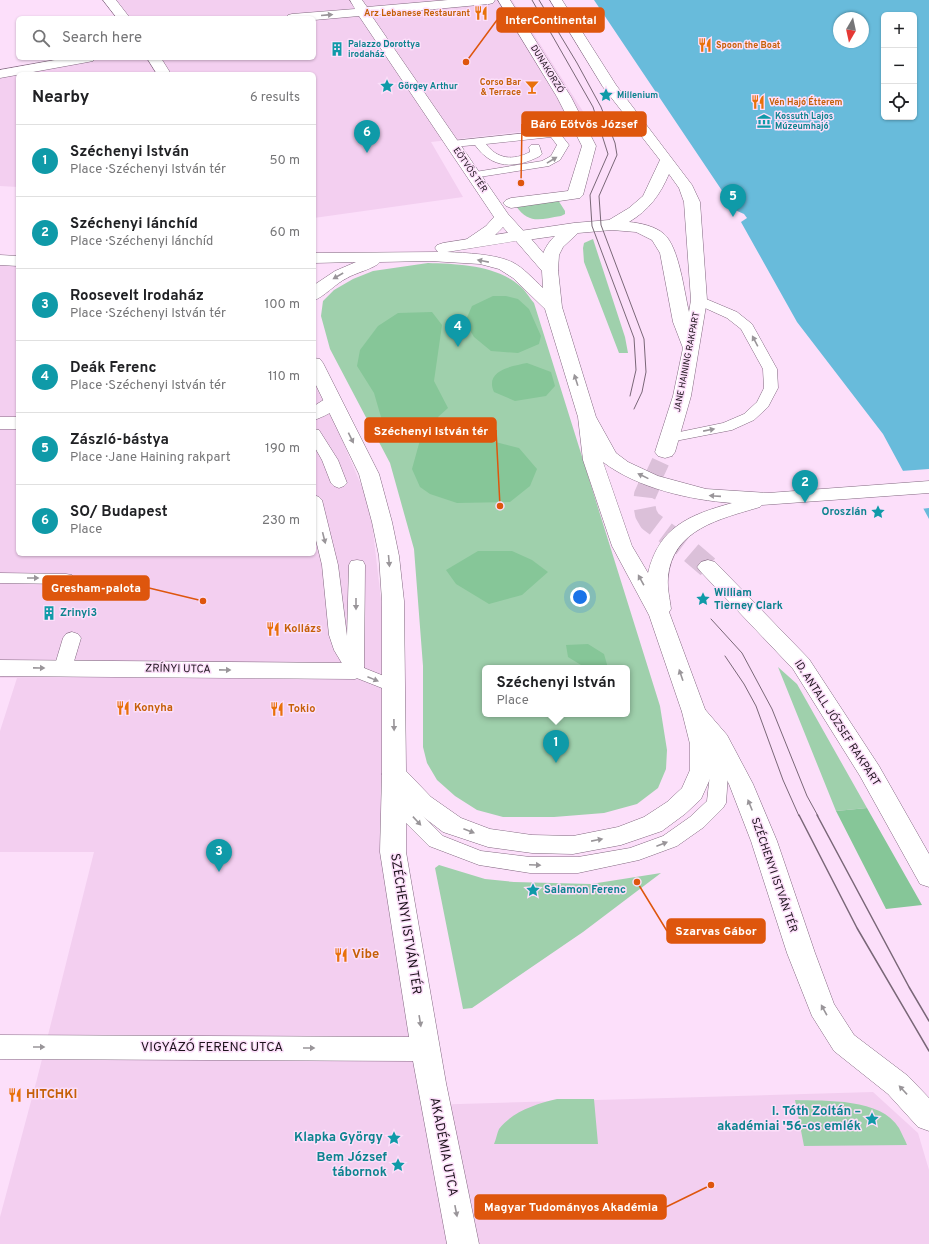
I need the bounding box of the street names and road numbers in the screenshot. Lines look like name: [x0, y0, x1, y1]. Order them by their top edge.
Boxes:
street label: DUNAKORZÓ: [528, 42, 567, 95]
street label: EÖTVÖS TÉR: [451, 145, 490, 195]
street label: JANE HAINING RAKPART: [672, 311, 702, 413]
street label: ID. ANTALL JÓZSEF RAKPART: [791, 657, 884, 789]
street label: ZRÍNYI UTCA: [145, 660, 211, 677]
street label: SZÉCHENYI ISTVÁN TÉR: [748, 815, 801, 934]
street label: SZÉCHENYI ISTVÁN TÉR: [386, 852, 426, 996]
street label: VIGYÁZÓ FERENC UTCA: [141, 1038, 283, 1056]
street label: AKADÉMIA UTCA: [426, 1096, 462, 1198]

